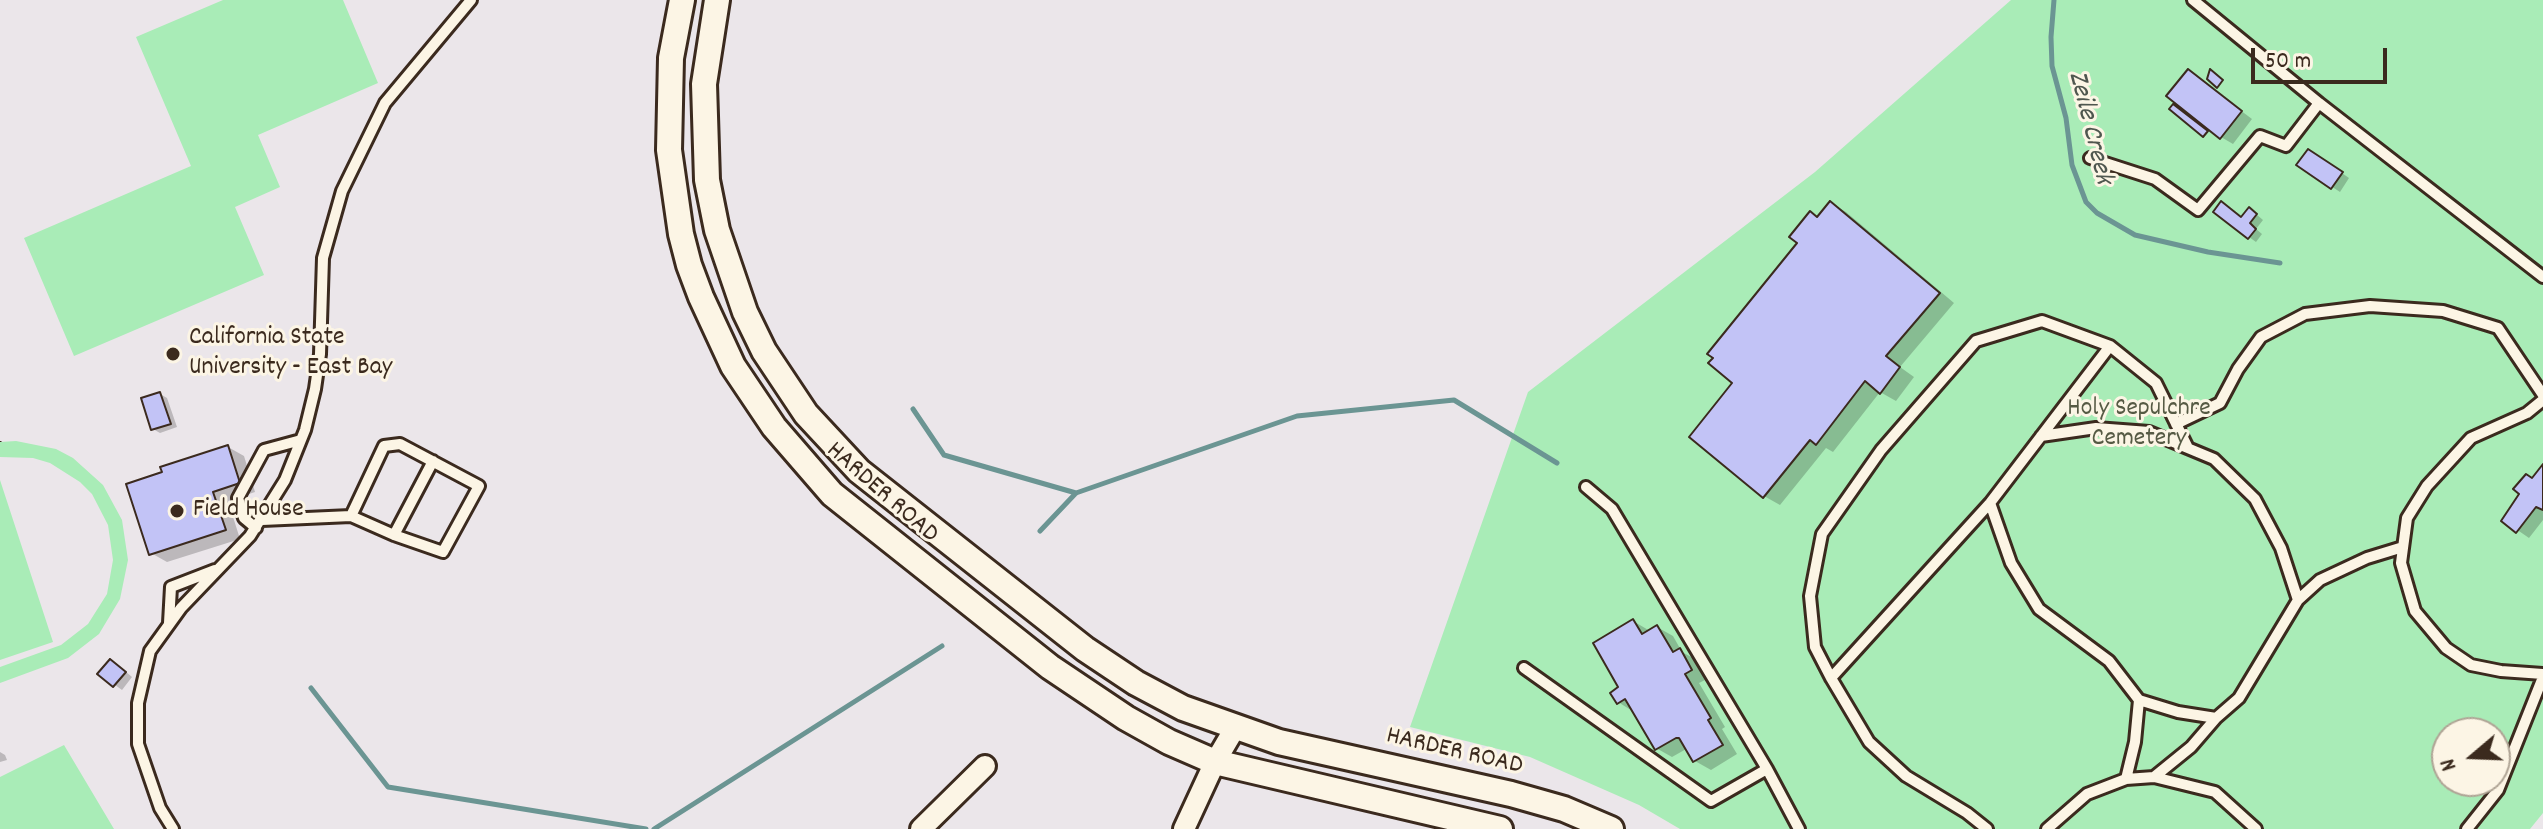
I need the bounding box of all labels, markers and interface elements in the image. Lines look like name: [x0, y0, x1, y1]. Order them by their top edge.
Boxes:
scale bar: [2255, 32, 2391, 82]
text: 50 m: [2265, 45, 2311, 79]
water label: Zeile Creek: [2058, 68, 2118, 188]
place label: California State University - East Bay: [189, 323, 392, 384]
marker: California State University - East Bay: [164, 345, 182, 363]
park label: Holy Sepulchre Cemetery: [2067, 394, 2211, 456]
street label: HARDER ROAD: [818, 437, 944, 551]
place label: Field House: [193, 495, 304, 527]
marker: Field House: [168, 502, 186, 520]
north arrow: [2431, 717, 2511, 797]
street label: HARDER ROAD: [1383, 722, 1525, 784]
text: N: [2433, 754, 2466, 775]

